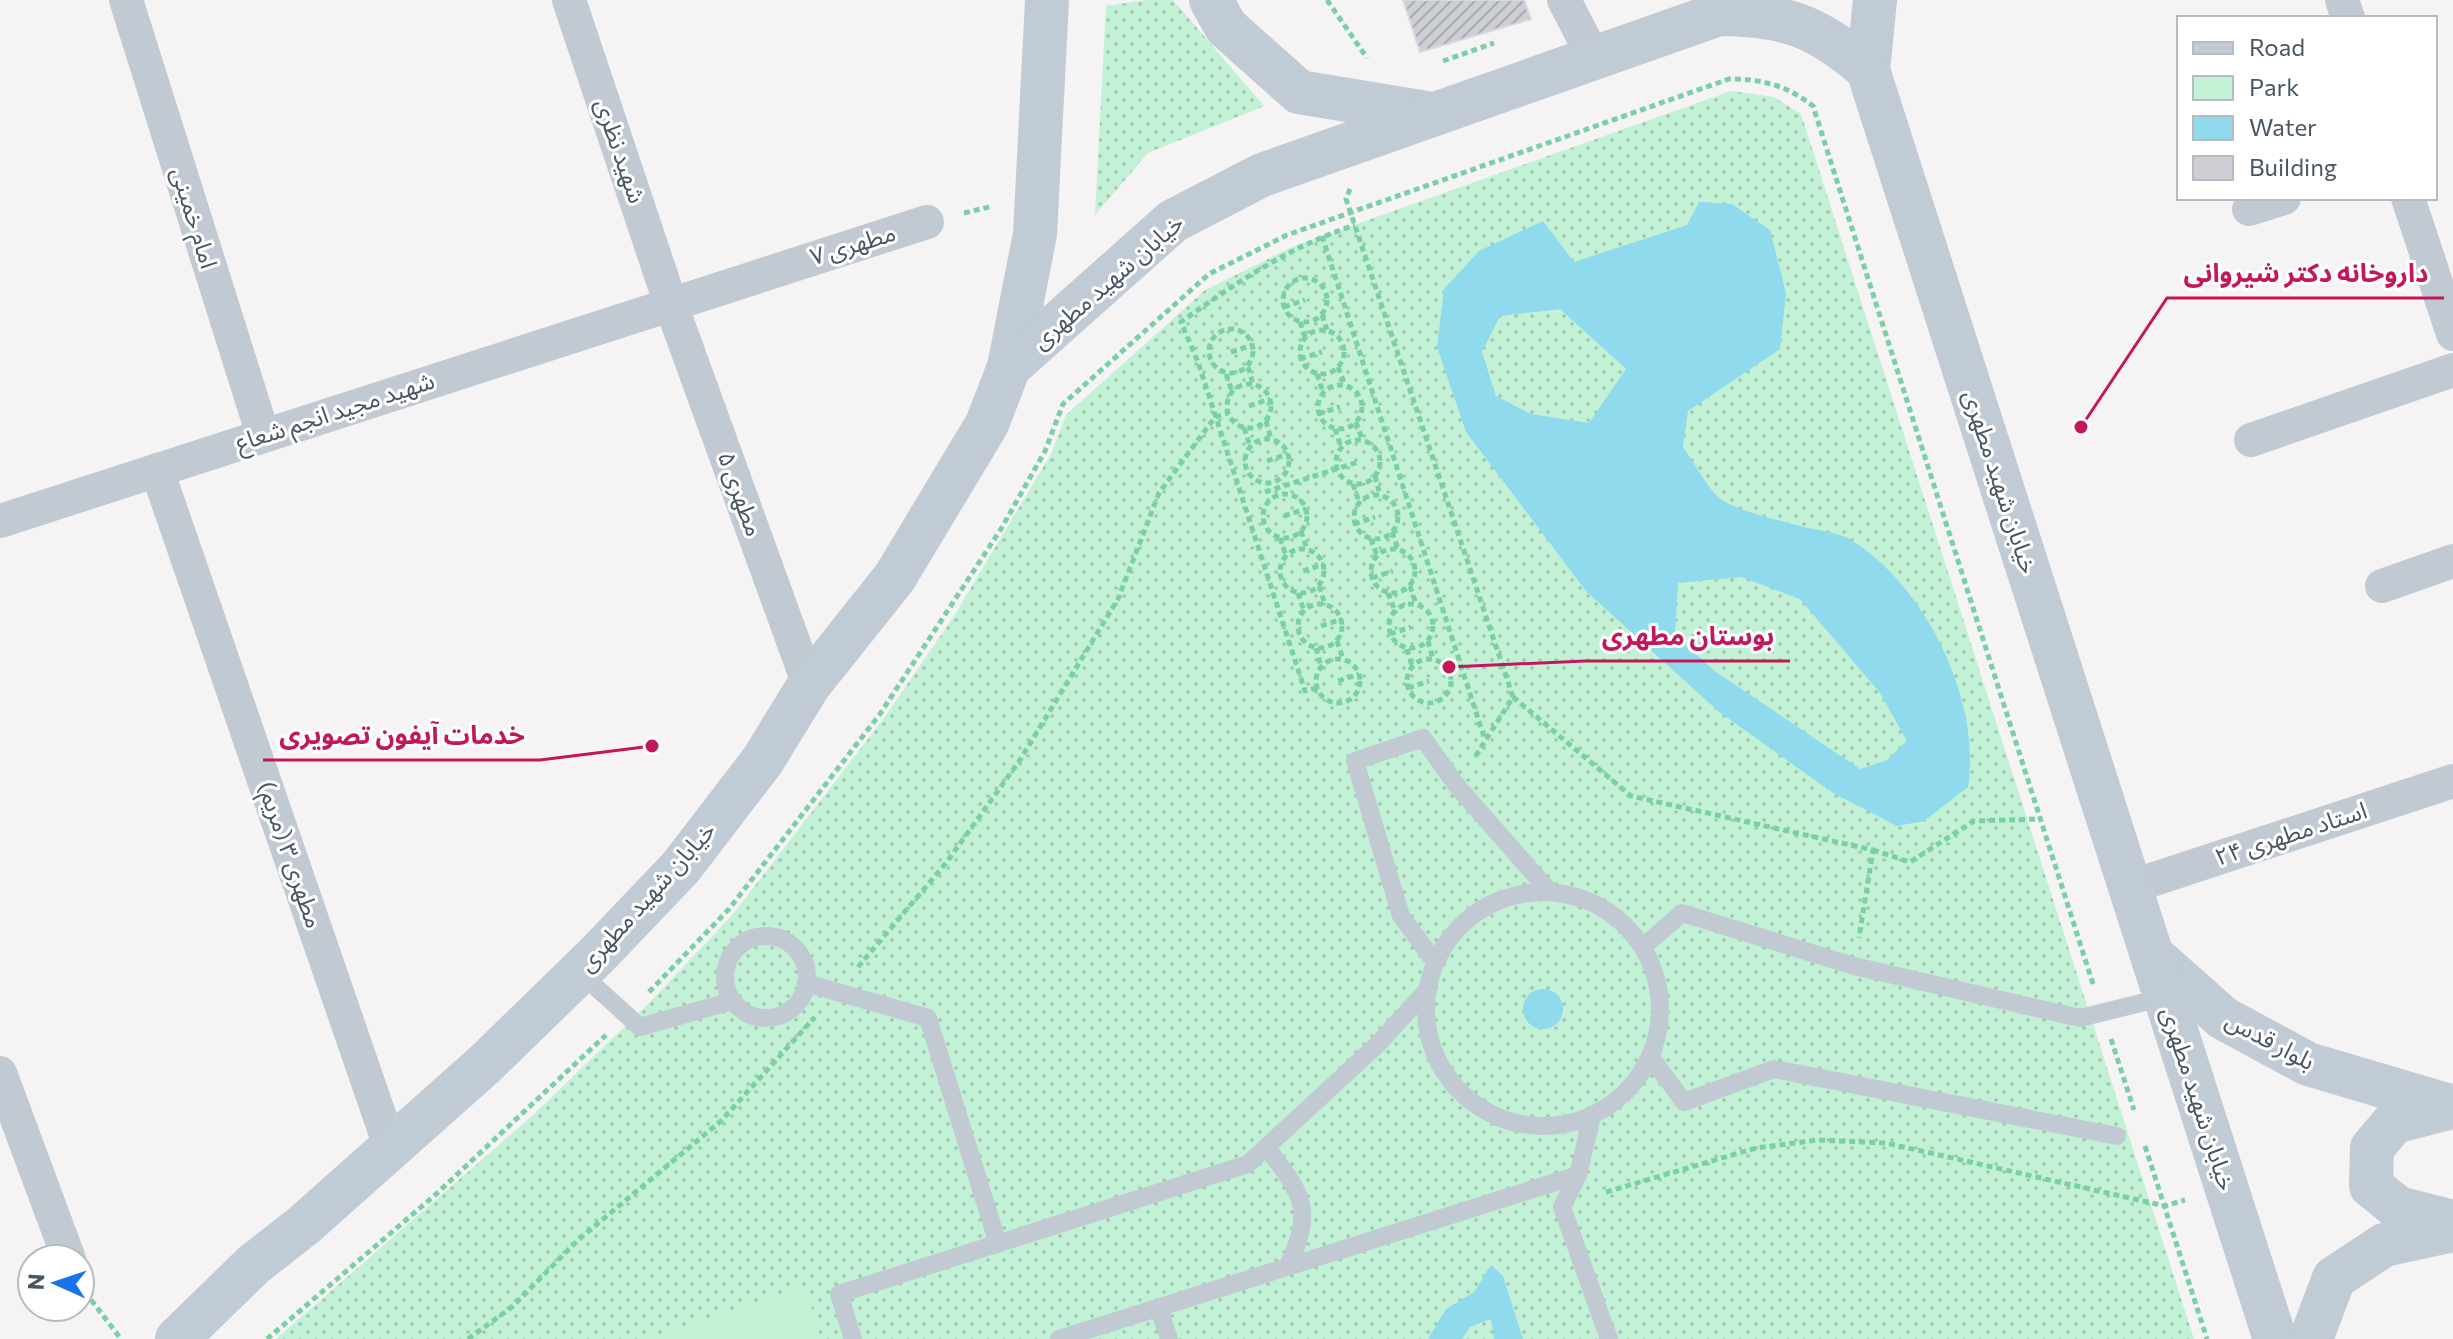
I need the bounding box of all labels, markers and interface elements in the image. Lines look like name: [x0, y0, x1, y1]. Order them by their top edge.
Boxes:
legend: [2177, 16, 2437, 200]
text: Road: [2249, 32, 2305, 61]
text: Park: [2249, 72, 2299, 101]
street label: شهید نظری: [589, 94, 653, 207]
text: Water: [2249, 112, 2317, 141]
text: Building: [2249, 152, 2337, 181]
street label: امام خمینی: [162, 163, 225, 273]
street label: خیابان شهید مطهری: [1025, 207, 1189, 355]
street label: مطهری ۷: [806, 217, 899, 271]
callout: داروخانه دکتر شیروانی: [2167, 248, 2444, 298]
text: داروخانه دکتر شیروانی: [2183, 256, 2429, 288]
street label: شهید مجید انجم شعاع: [231, 365, 439, 460]
street label: خیابان شهید مطهری: [1957, 386, 2045, 577]
street label: مطهری ۵: [712, 447, 770, 540]
callout: بوستان مطهری: [1585, 611, 1790, 661]
text: بوستان مطهری: [1602, 619, 1774, 651]
callout: خدمات آیفون تصویری: [263, 710, 540, 760]
text: خدمات آیفون تصویری: [279, 718, 525, 750]
street label: مطهری ۳ (مریم): [249, 777, 330, 933]
street label: استاد مطهری ۲۴: [2211, 794, 2371, 872]
street label: خیابان شهید مطهری: [571, 815, 721, 977]
street label: خیابان شهید مطهری: [2155, 1003, 2243, 1194]
street label: بلوار قدس: [2221, 1004, 2320, 1076]
north arrow: [16, 1243, 96, 1323]
text: N: [22, 1273, 49, 1291]

